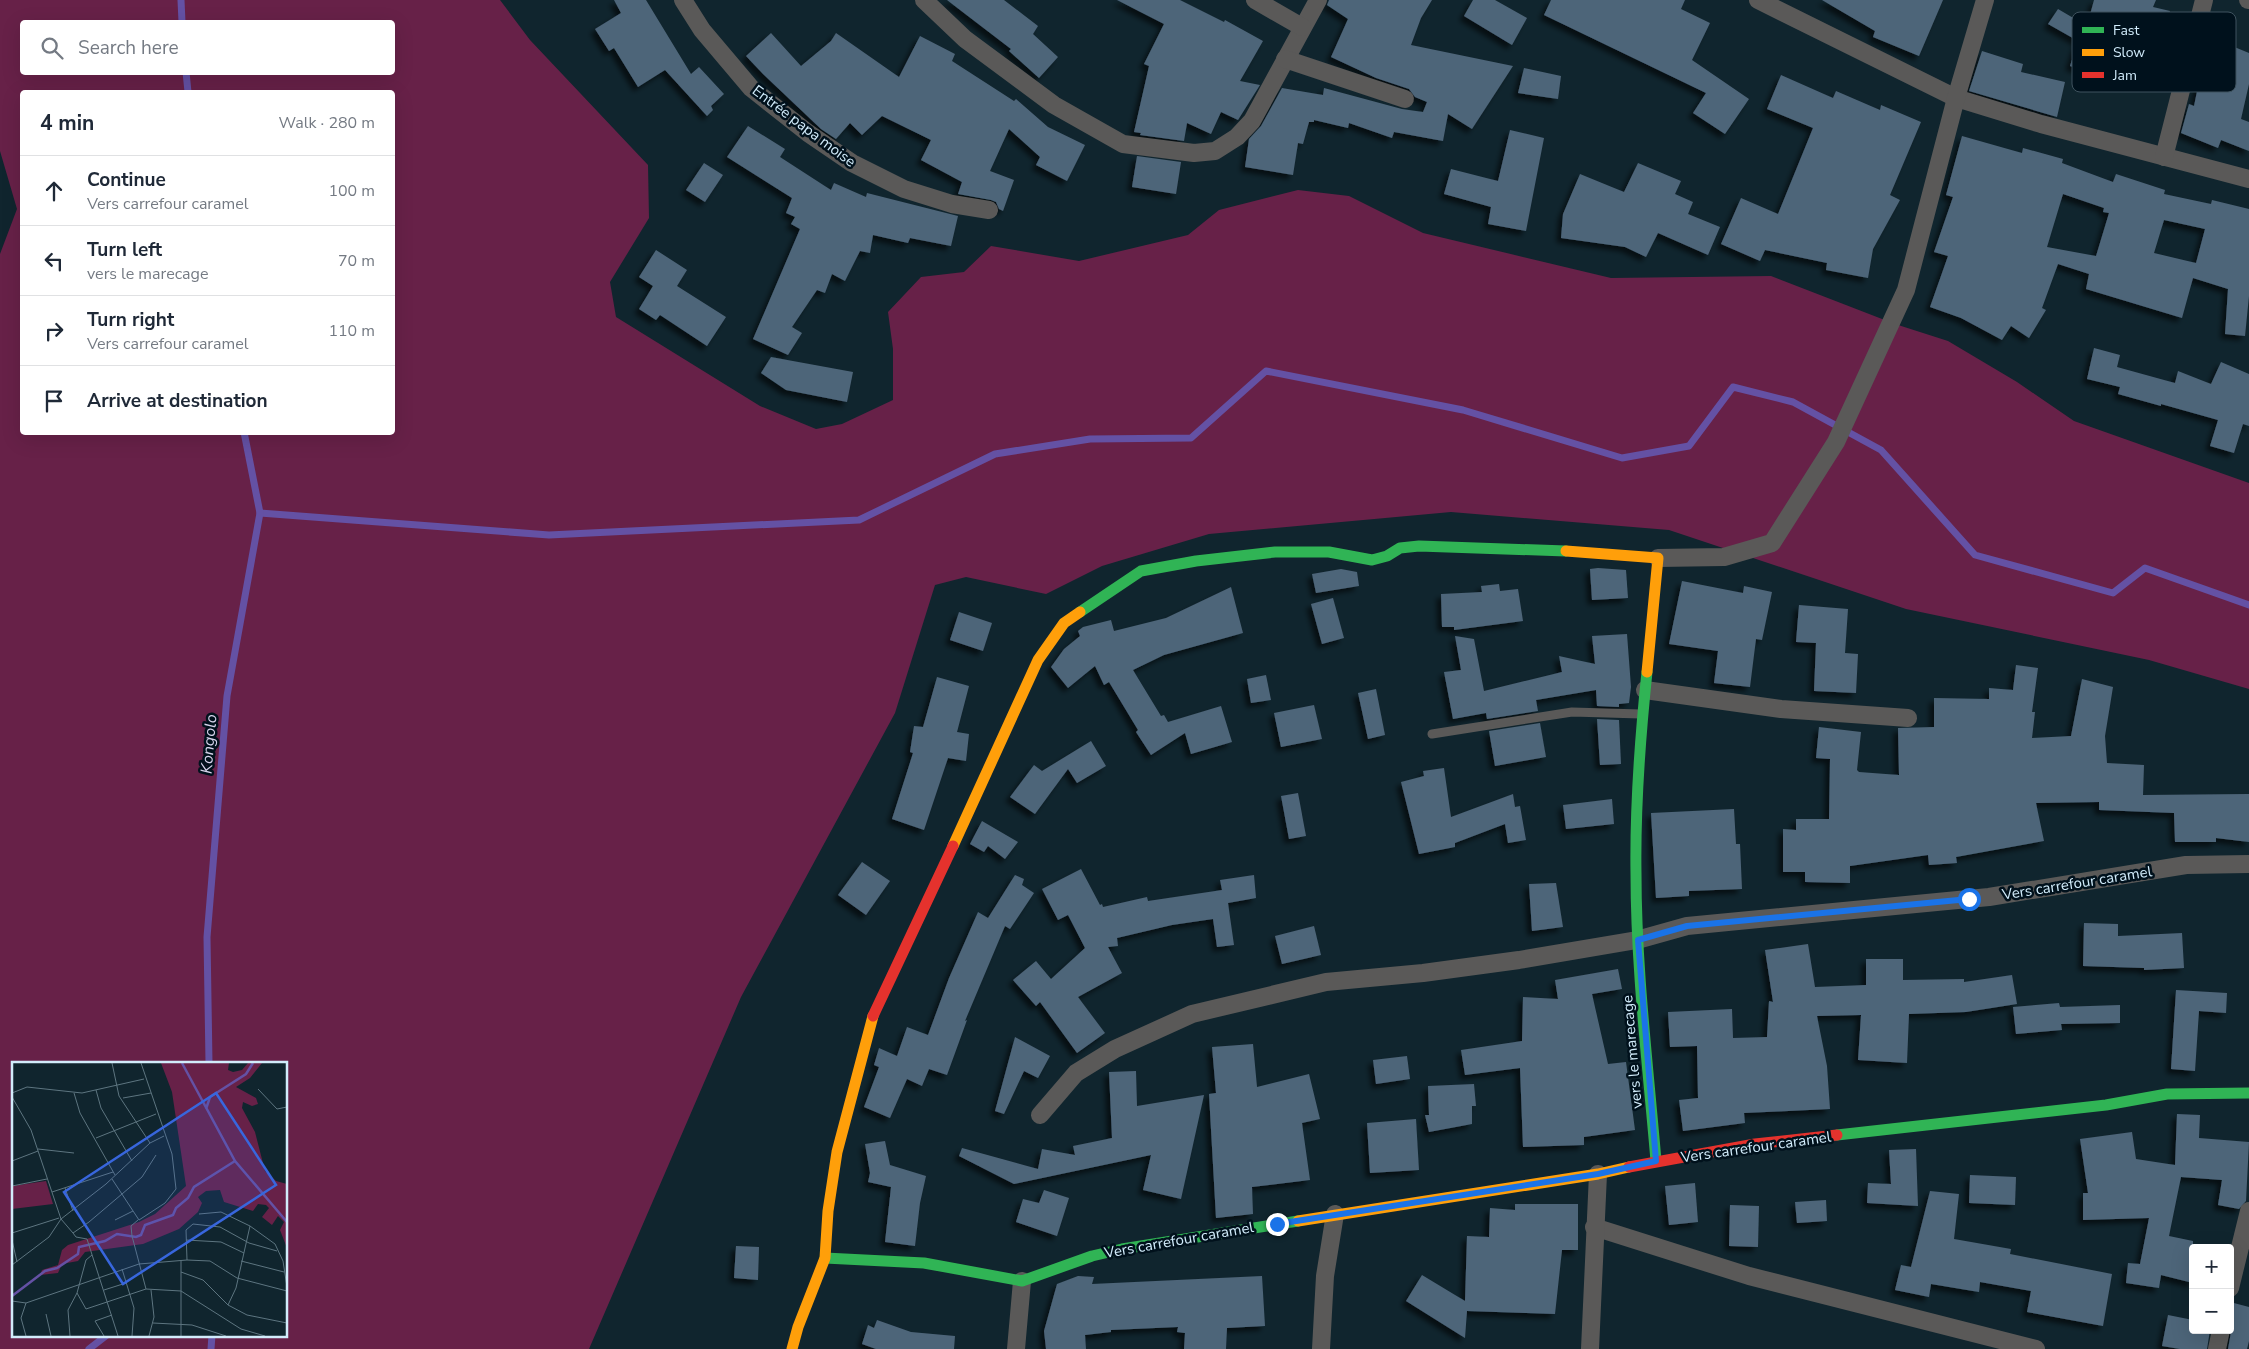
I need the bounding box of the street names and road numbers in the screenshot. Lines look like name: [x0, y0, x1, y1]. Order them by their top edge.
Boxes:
street label: Entrée papa moise: [748, 80, 860, 172]
street label: Vers carrefour caramel: [2000, 861, 2154, 905]
street label: vers le marecage: [1617, 994, 1647, 1110]
street label: Vers carrefour caramel: [1679, 1126, 1833, 1168]
street label: Vers carrefour caramel: [1102, 1217, 1256, 1263]

